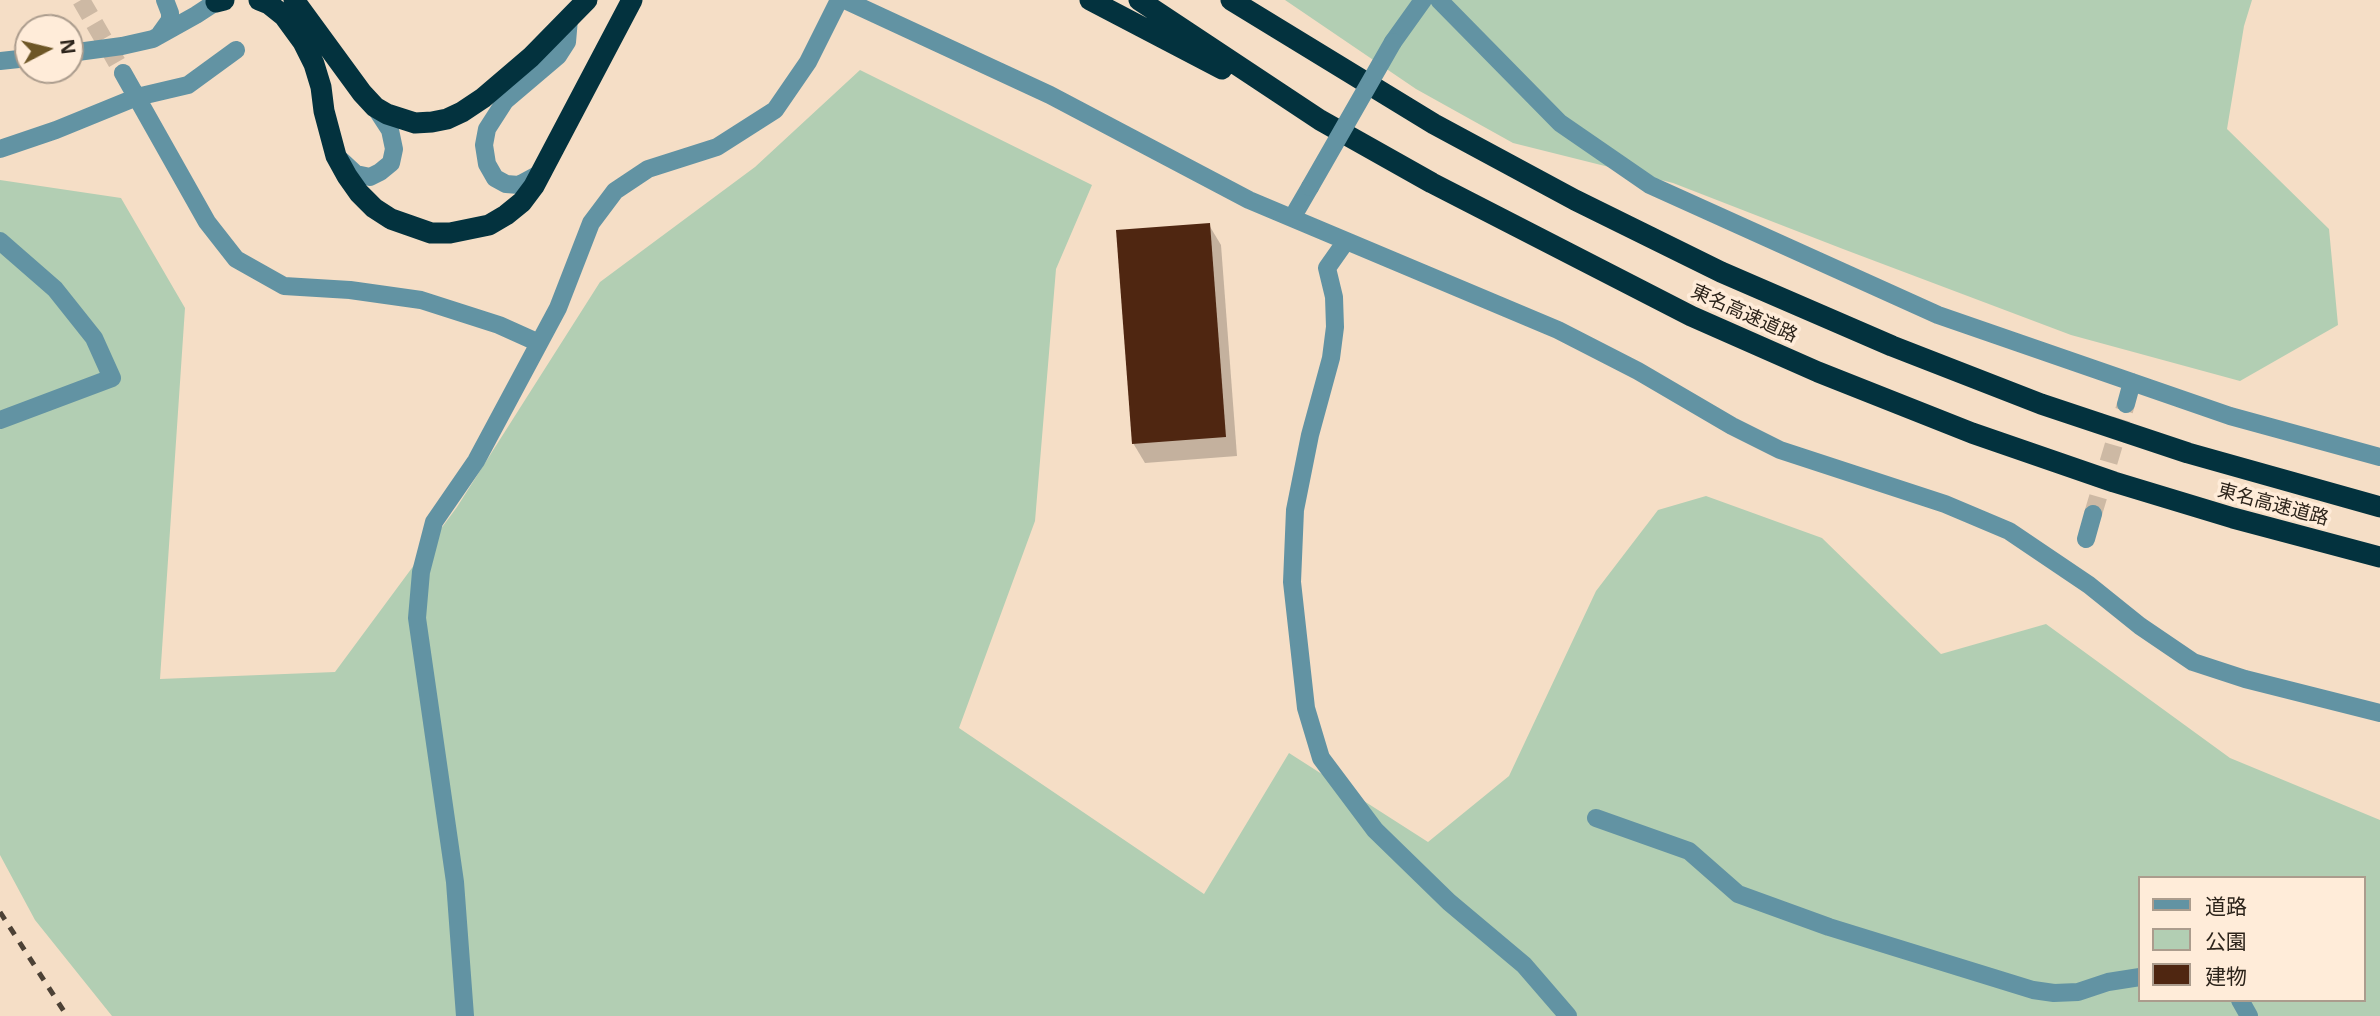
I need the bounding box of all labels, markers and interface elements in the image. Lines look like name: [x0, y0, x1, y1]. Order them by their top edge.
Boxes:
north arrow: [14, 14, 84, 84]
text: N: [54, 37, 82, 56]
street label: 東名高速道路: [1687, 280, 1801, 348]
street label: 東名高速道路: [2215, 479, 2331, 531]
legend: [2138, 876, 2366, 1002]
text: 道路: [2205, 892, 2247, 920]
text: 公園: [2205, 927, 2247, 955]
text: 建物: [2205, 962, 2247, 990]

